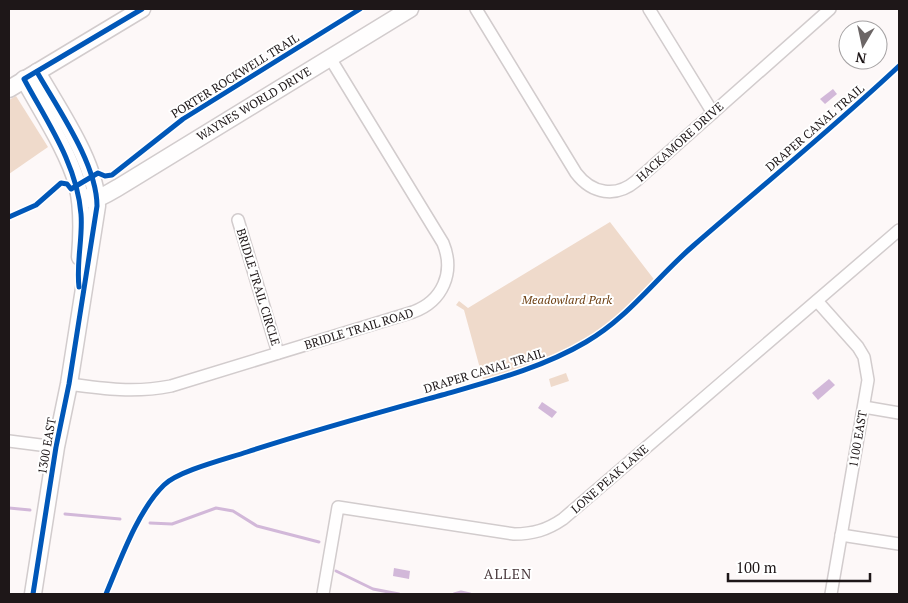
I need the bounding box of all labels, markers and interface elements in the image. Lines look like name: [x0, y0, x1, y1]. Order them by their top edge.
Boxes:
north arrow: [838, 20, 888, 70]
street label: PORTER ROCKWELL TRAIL: [168, 30, 302, 121]
text: N: [854, 48, 868, 69]
street label: WAYNES WORLD DRIVE: [194, 63, 314, 144]
street label: DRAPER CANAL TRAIL: [762, 81, 867, 174]
street label: HACKAMORE DRIVE: [633, 99, 726, 185]
street label: BRIDLE TRAIL CIRCLE: [234, 226, 283, 347]
park label: Meadowlard Park: [521, 292, 612, 307]
street label: BRIDLE TRAIL ROAD: [302, 305, 415, 352]
street label: DRAPER CANAL TRAIL: [422, 345, 546, 396]
street label: 1100 EAST: [845, 409, 870, 469]
street label: 1300 EAST: [34, 416, 59, 476]
street label: LONE PEAK LANE: [568, 441, 651, 516]
scale bar: [728, 550, 870, 582]
text: 100 m: [736, 557, 777, 577]
district label: ALLEN: [484, 564, 532, 583]

